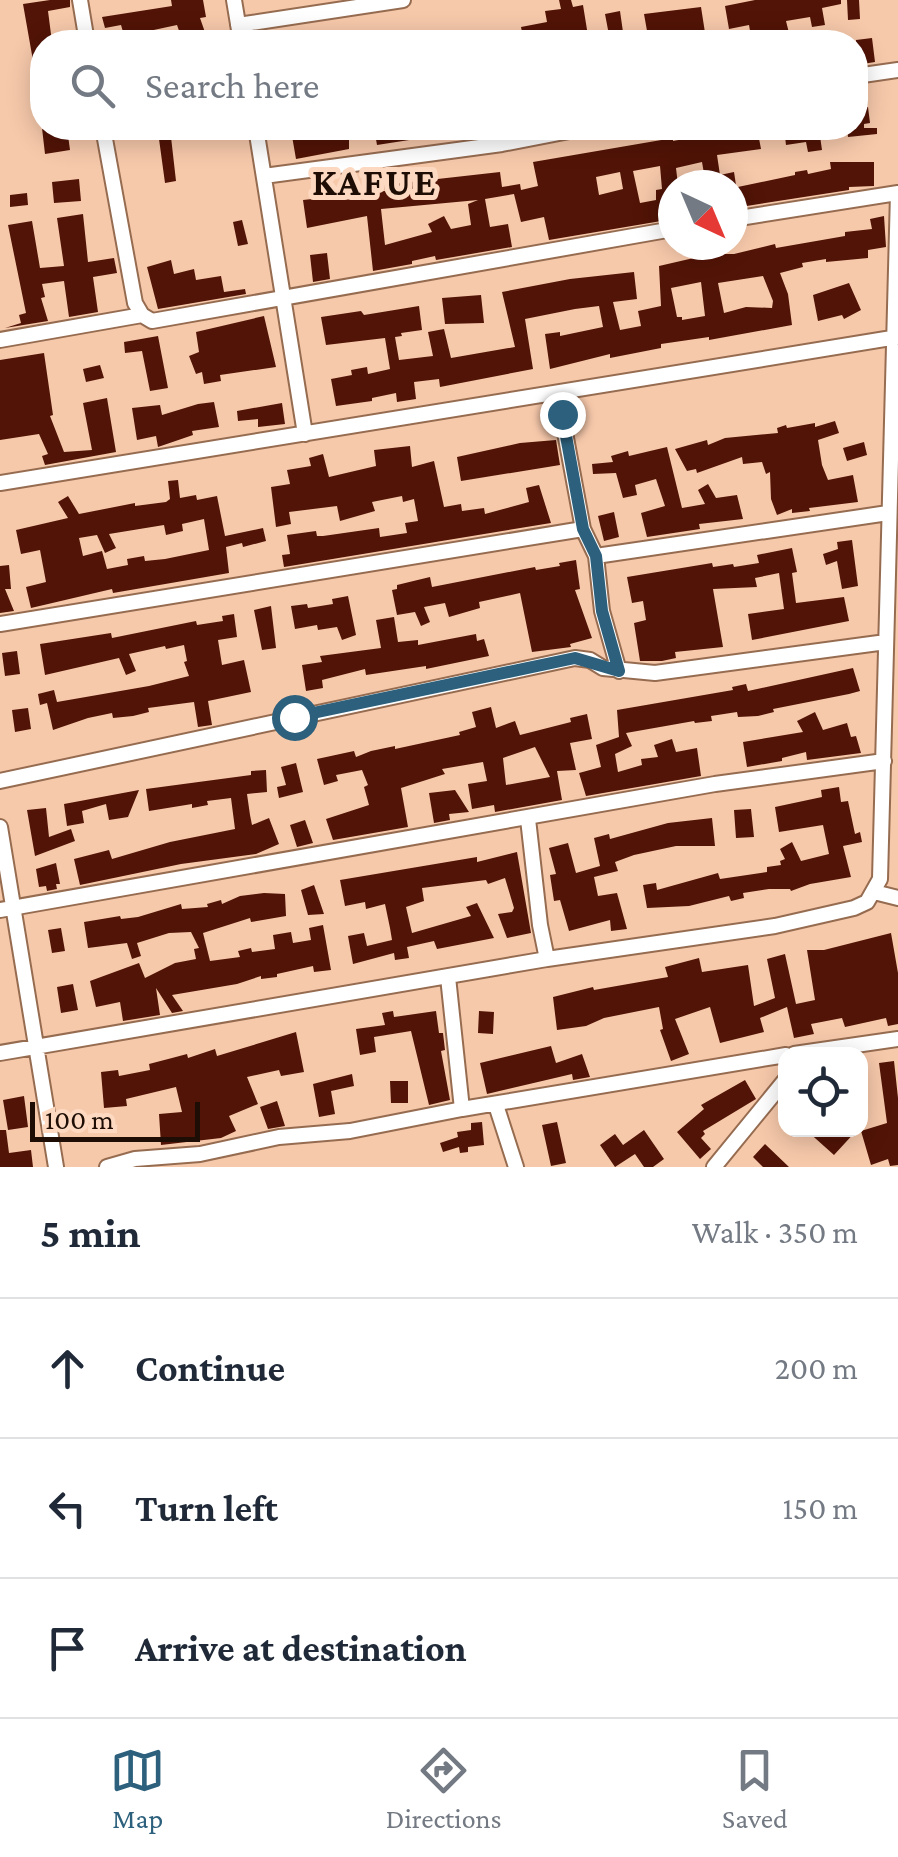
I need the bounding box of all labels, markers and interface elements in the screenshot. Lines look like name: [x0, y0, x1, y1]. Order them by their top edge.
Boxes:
search box: [30, 30, 868, 140]
icon: search: [65, 58, 120, 113]
text: Search here: [145, 64, 319, 106]
district label: KAFUE: [312, 161, 438, 203]
north arrow: [658, 170, 748, 260]
route end: [540, 392, 586, 438]
route start: [272, 695, 318, 741]
map controls: [778, 1047, 868, 1137]
button: locate: [778, 1047, 868, 1137]
scale bar: [30, 1097, 200, 1142]
text: 100 m: [45, 1104, 114, 1135]
text: 5 min: [40, 1209, 141, 1256]
text: Walk · 350 m: [692, 1214, 858, 1250]
icon: ahead: [40, 1341, 95, 1396]
text: Continue: [135, 1347, 285, 1389]
text: 200 m: [775, 1350, 858, 1386]
icon: left: [40, 1481, 95, 1536]
text: Turn left: [135, 1487, 278, 1529]
text: 150 m: [782, 1490, 858, 1526]
icon: arrive: [40, 1621, 95, 1676]
text: Arrive at destination: [135, 1627, 467, 1669]
tab: Map: [110, 1743, 165, 1834]
tab: Directions: [386, 1743, 502, 1834]
tab: Saved: [722, 1743, 788, 1834]

